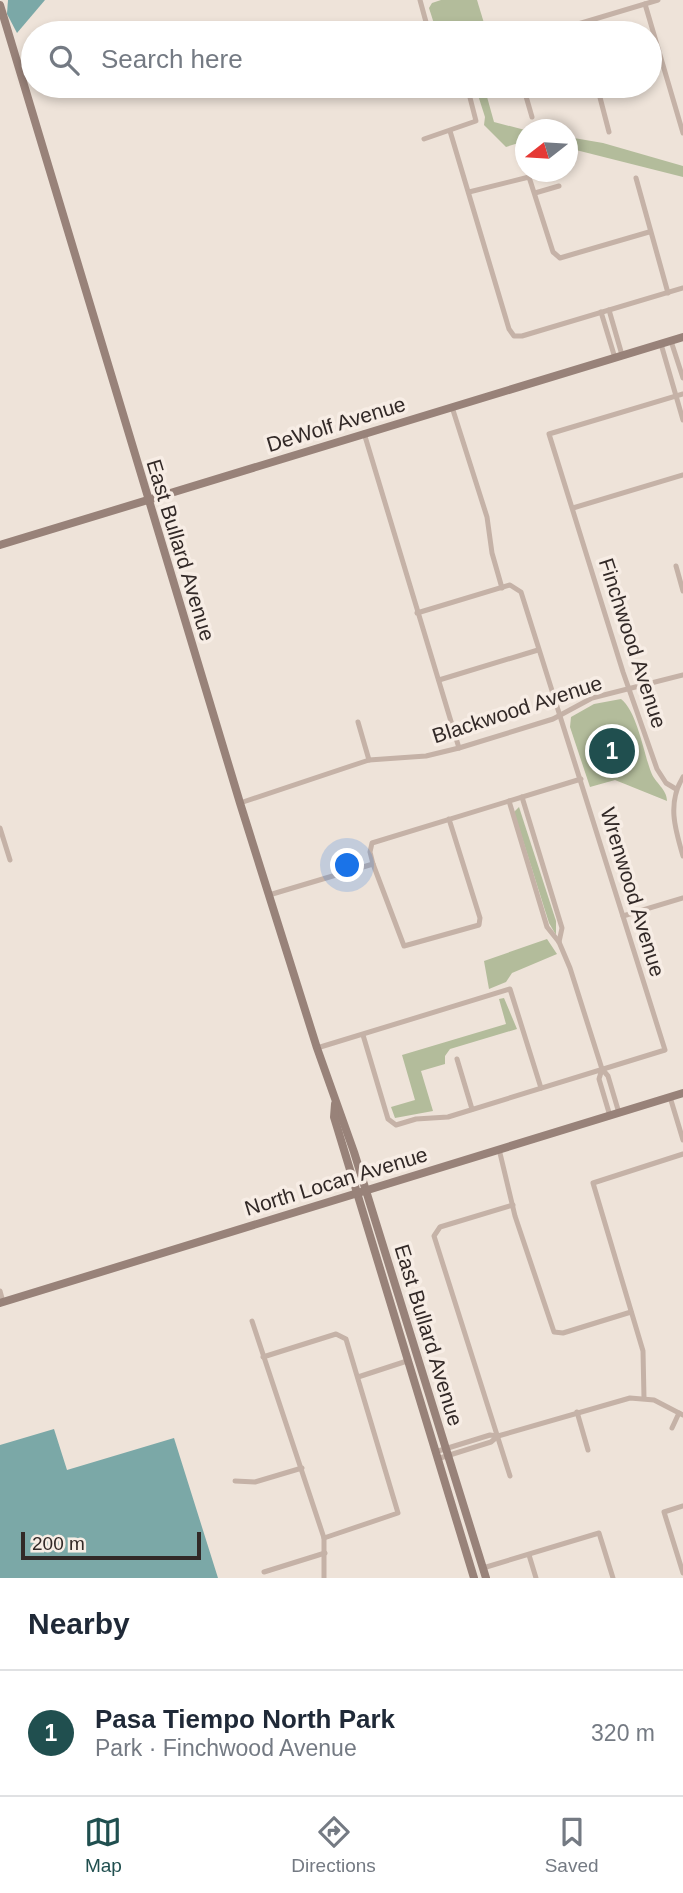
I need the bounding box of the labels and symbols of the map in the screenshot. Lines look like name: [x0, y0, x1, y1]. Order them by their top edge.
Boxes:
north arrow: [515, 119, 578, 182]
street label: DeWolf Avenue: [264, 392, 408, 456]
street label: East Bullard Avenue: [142, 456, 220, 644]
street label: Finchwood Avenue: [595, 555, 671, 731]
street label: Blackwood Avenue: [429, 671, 605, 747]
pin: 1: [589, 725, 635, 777]
street label: Wrenwood Avenue: [596, 805, 670, 979]
your location: [330, 848, 364, 882]
street label: North Locan Avenue: [242, 1142, 430, 1220]
street label: East Bullard Avenue: [390, 1241, 468, 1429]
scale bar: [21, 1529, 201, 1561]

